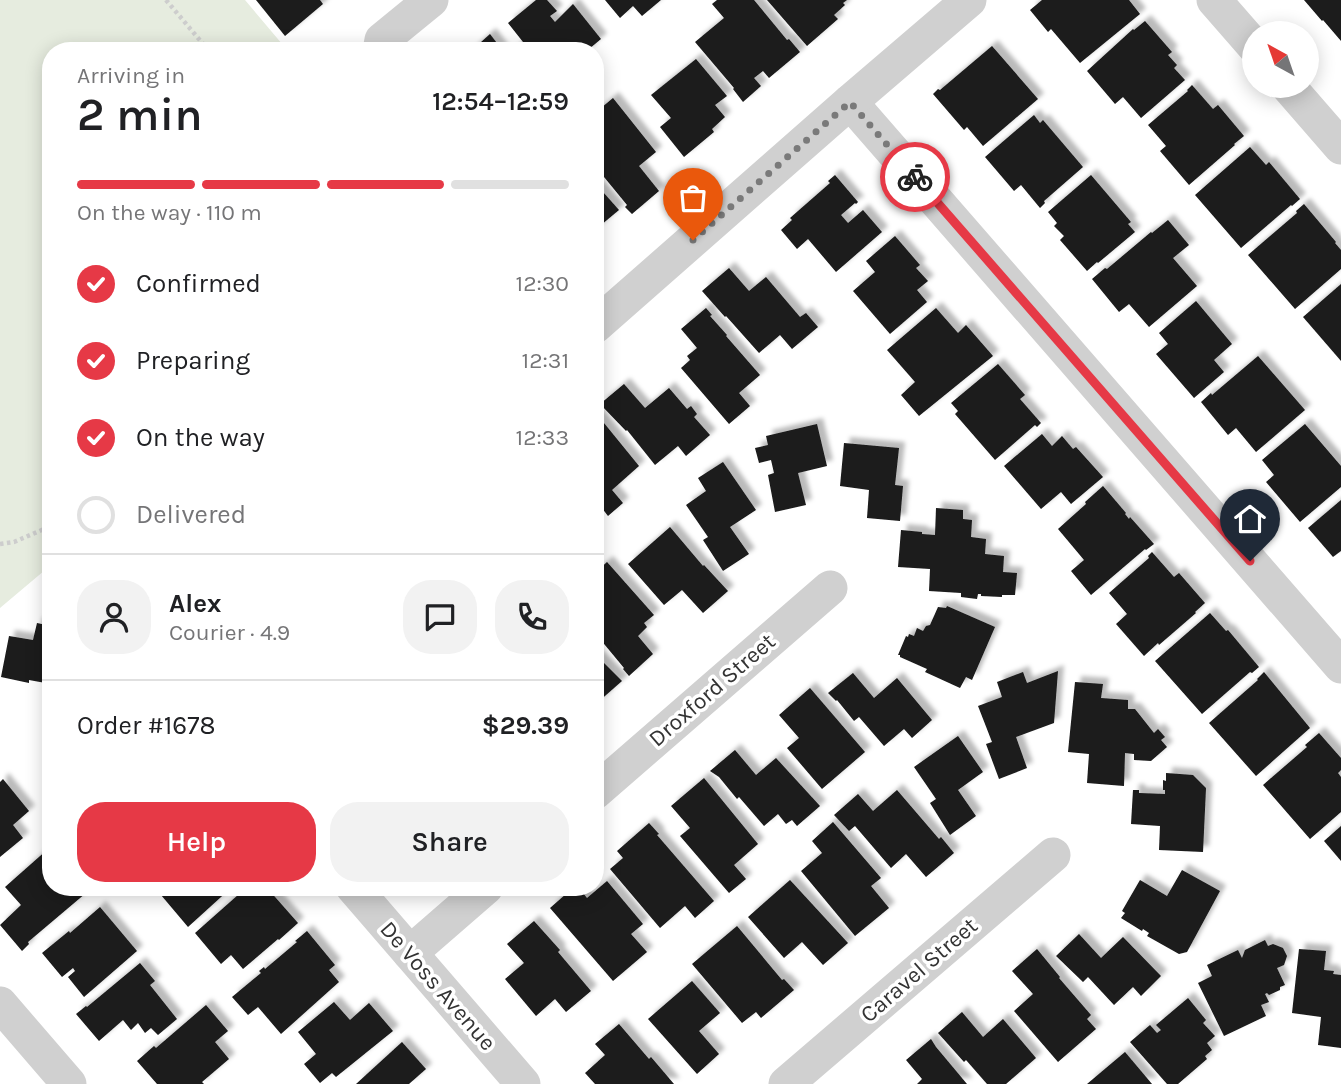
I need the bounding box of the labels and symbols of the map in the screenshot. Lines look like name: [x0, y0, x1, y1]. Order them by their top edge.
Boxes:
north arrow: [1242, 21, 1320, 98]
courier: [880, 142, 950, 212]
pin: [663, 168, 723, 240]
pin: [1220, 489, 1280, 561]
street label: Droxford Street: [643, 627, 781, 752]
street label: Caravel Street: [855, 912, 983, 1028]
street label: De Voss Avenue: [374, 916, 502, 1056]

